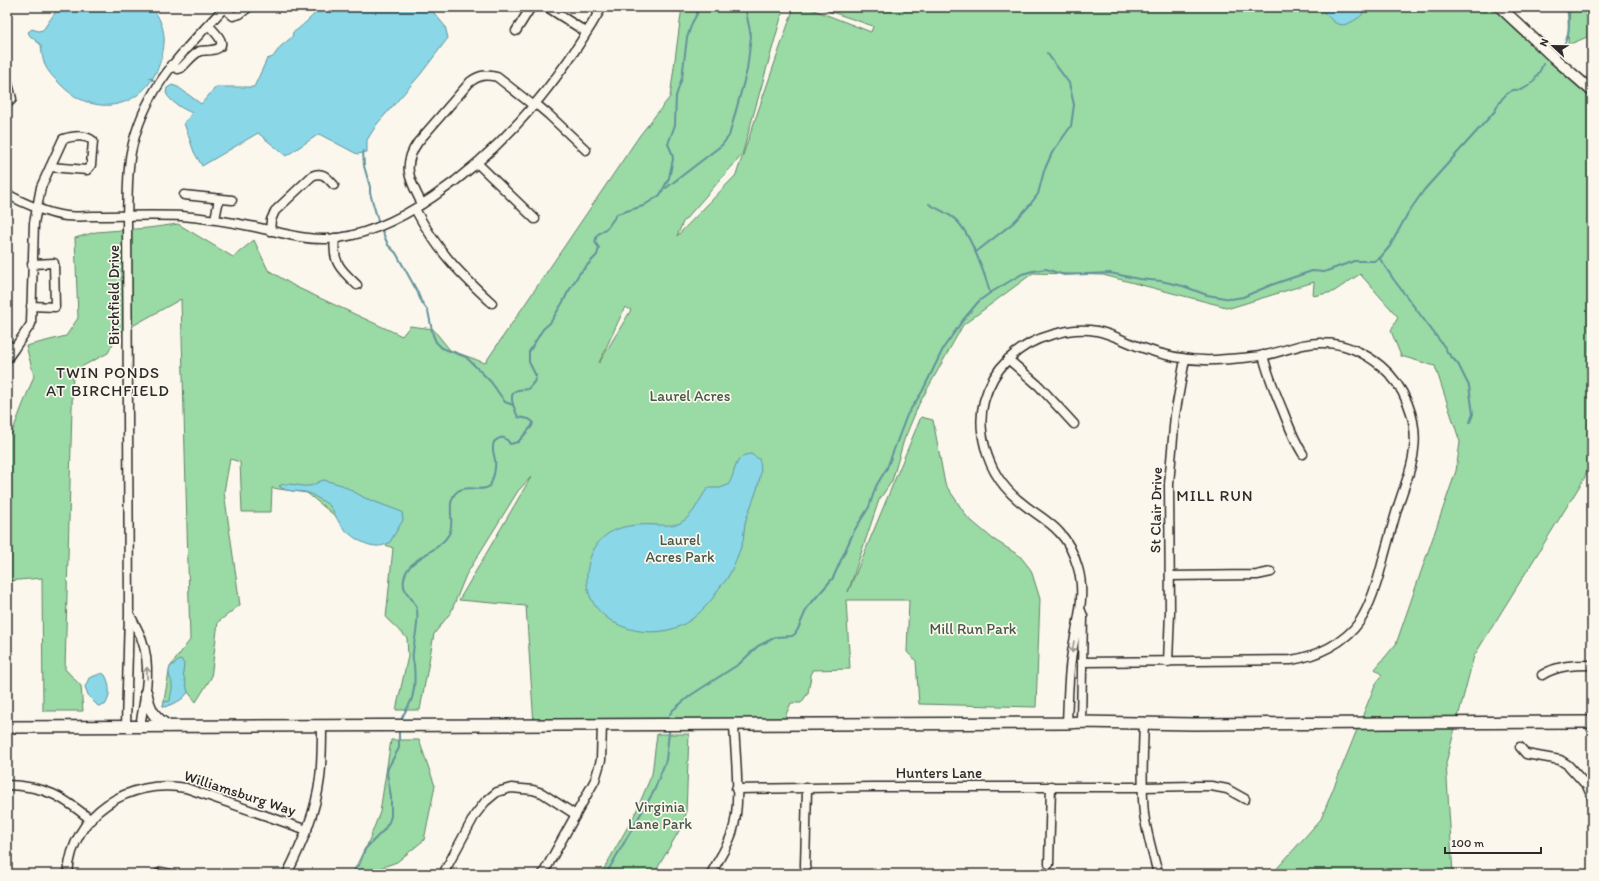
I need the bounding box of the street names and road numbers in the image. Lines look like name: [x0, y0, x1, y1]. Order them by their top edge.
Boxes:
street label: Birchfield Drive: [105, 245, 123, 345]
street label: St Clair Drive: [1146, 467, 1166, 553]
street label: Hunters Lane: [896, 764, 982, 782]
street label: Williamsburg Way: [182, 766, 298, 820]

